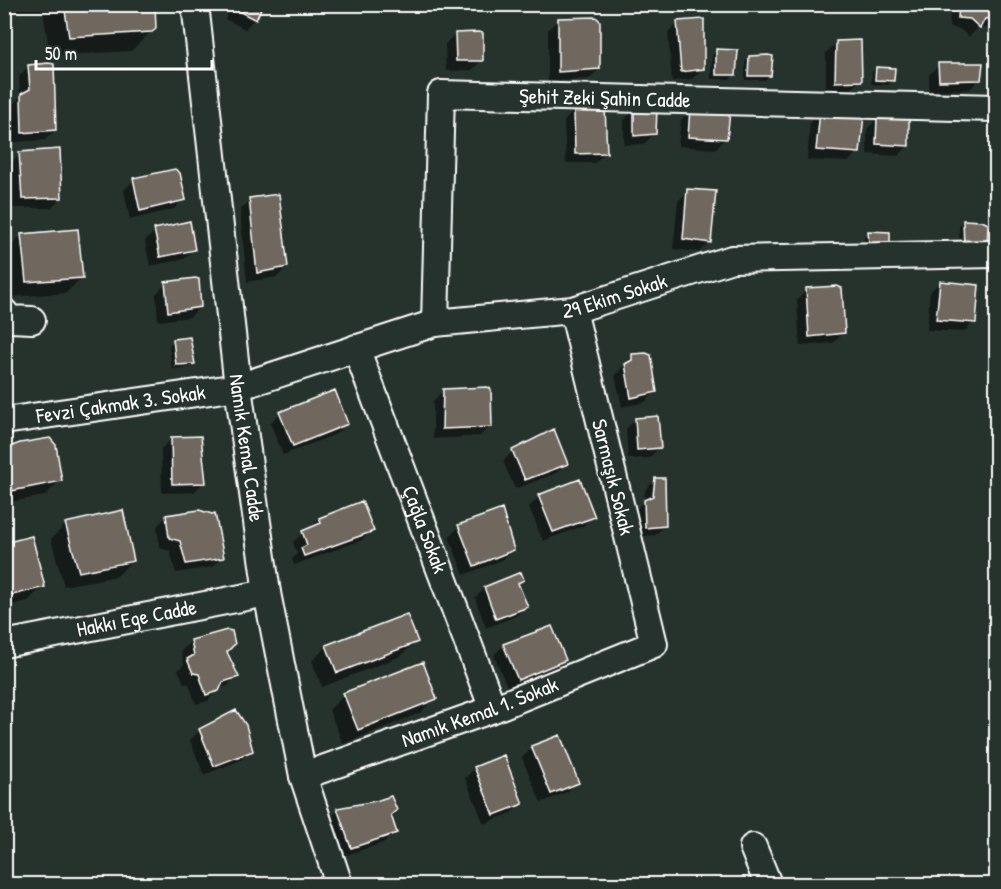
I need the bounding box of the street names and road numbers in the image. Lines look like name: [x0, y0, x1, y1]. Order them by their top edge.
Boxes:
street label: Şehit Zeki Şahin Cadde: [519, 81, 691, 114]
street label: 29 Ekim Sokak: [561, 266, 671, 325]
street label: Namık Kemal Cadde: [223, 373, 272, 524]
street label: Fevzi Çakmak 3. Sokak: [33, 377, 207, 430]
street label: Sarmaşık Sokak: [585, 416, 642, 538]
street label: Çağla Sokak: [396, 481, 455, 577]
street label: Hakkı Ege Cadde: [74, 592, 199, 644]
street label: Namık Kemal 1. Sokak: [397, 669, 563, 754]

